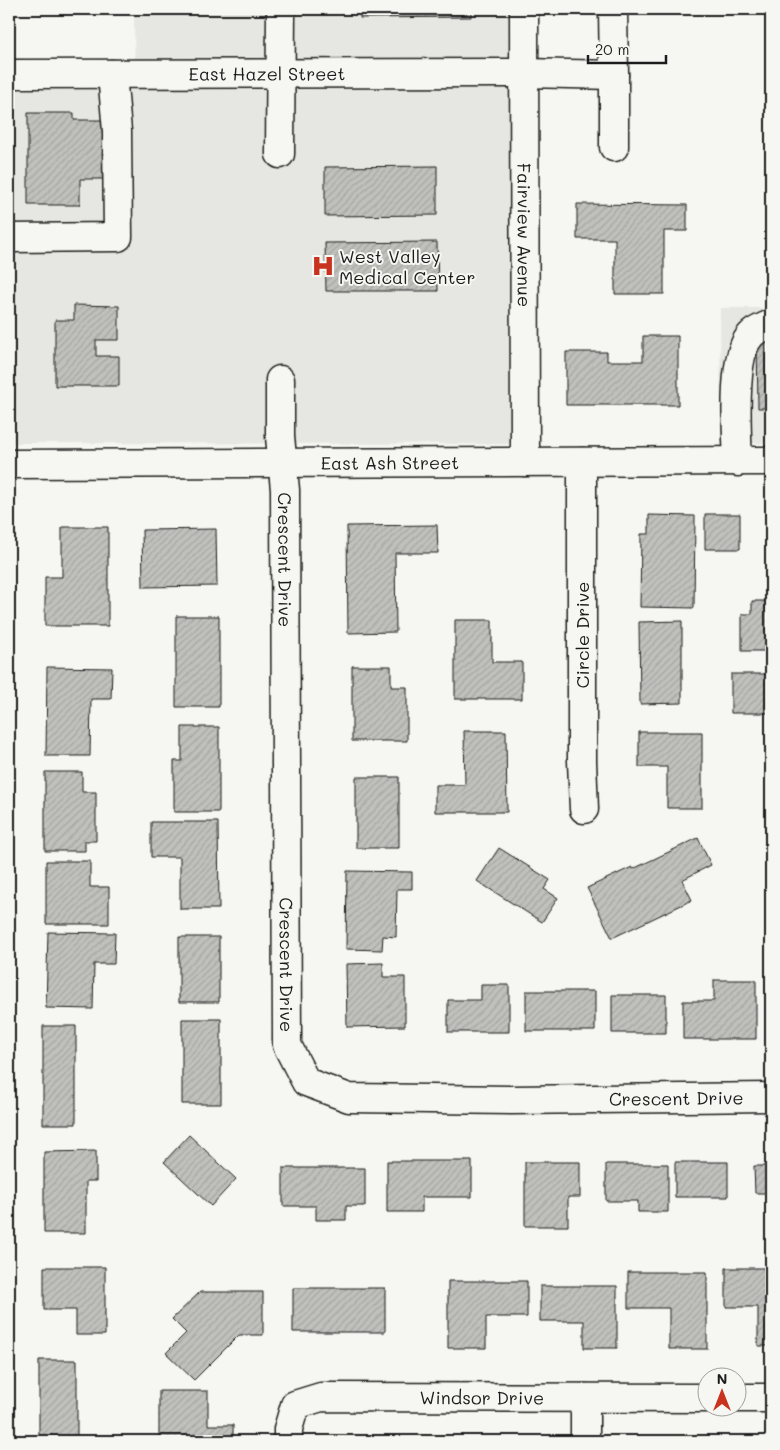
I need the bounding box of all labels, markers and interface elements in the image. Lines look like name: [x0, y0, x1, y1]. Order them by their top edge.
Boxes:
scale bar: [588, 32, 665, 64]
text: 20 m: [595, 39, 629, 59]
street label: East Hazel Street: [189, 61, 345, 86]
street label: Fairview Avenue: [512, 163, 537, 307]
place label: West Valley Medical Center: [339, 244, 476, 289]
hospital icon: West Valley Medical Center: [310, 253, 336, 279]
street label: East Ash Street: [321, 450, 459, 475]
street label: Crescent Drive: [273, 492, 297, 627]
street label: Circle Drive: [570, 582, 594, 688]
street label: Crescent Drive: [274, 897, 299, 1032]
street label: Crescent Drive: [609, 1085, 744, 1111]
north arrow: [698, 1368, 748, 1418]
text: N: [717, 1369, 727, 1388]
street label: Windsor Drive: [419, 1385, 544, 1410]

